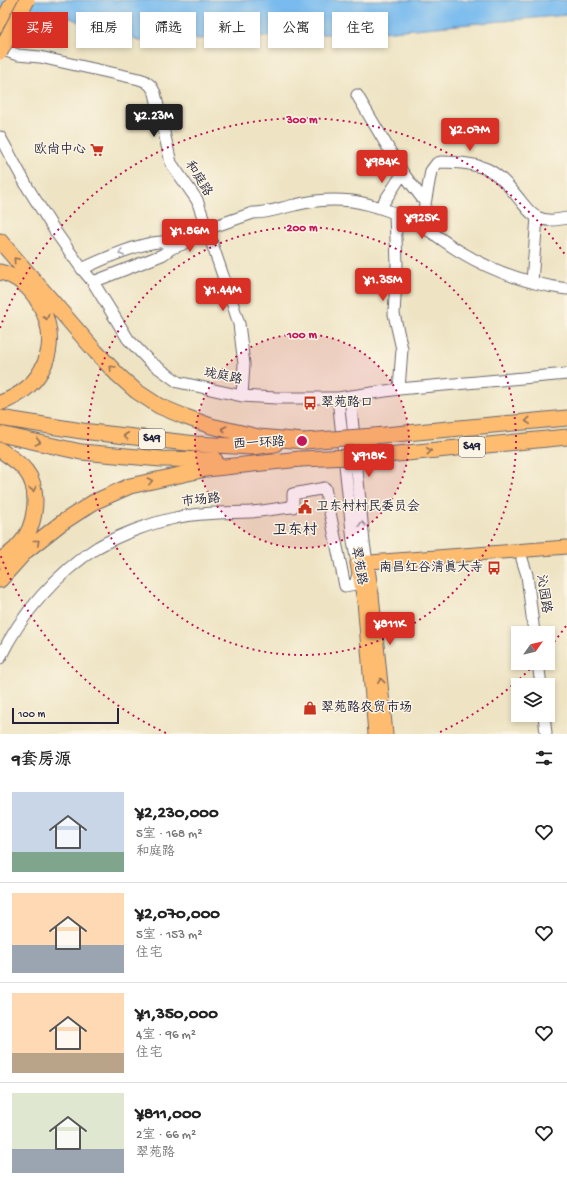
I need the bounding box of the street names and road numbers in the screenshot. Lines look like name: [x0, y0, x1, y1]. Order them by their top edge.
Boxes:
street label: 和庭路: [181, 158, 216, 200]
street label: 珑庭路: [202, 365, 244, 388]
road number: S49: [139, 429, 165, 449]
street label: 西一环路: [233, 434, 285, 453]
road number: S49: [459, 437, 485, 457]
street label: 市场路: [181, 491, 221, 510]
street label: 翠苑路: [347, 545, 370, 587]
street label: 沁园路: [533, 573, 554, 614]

